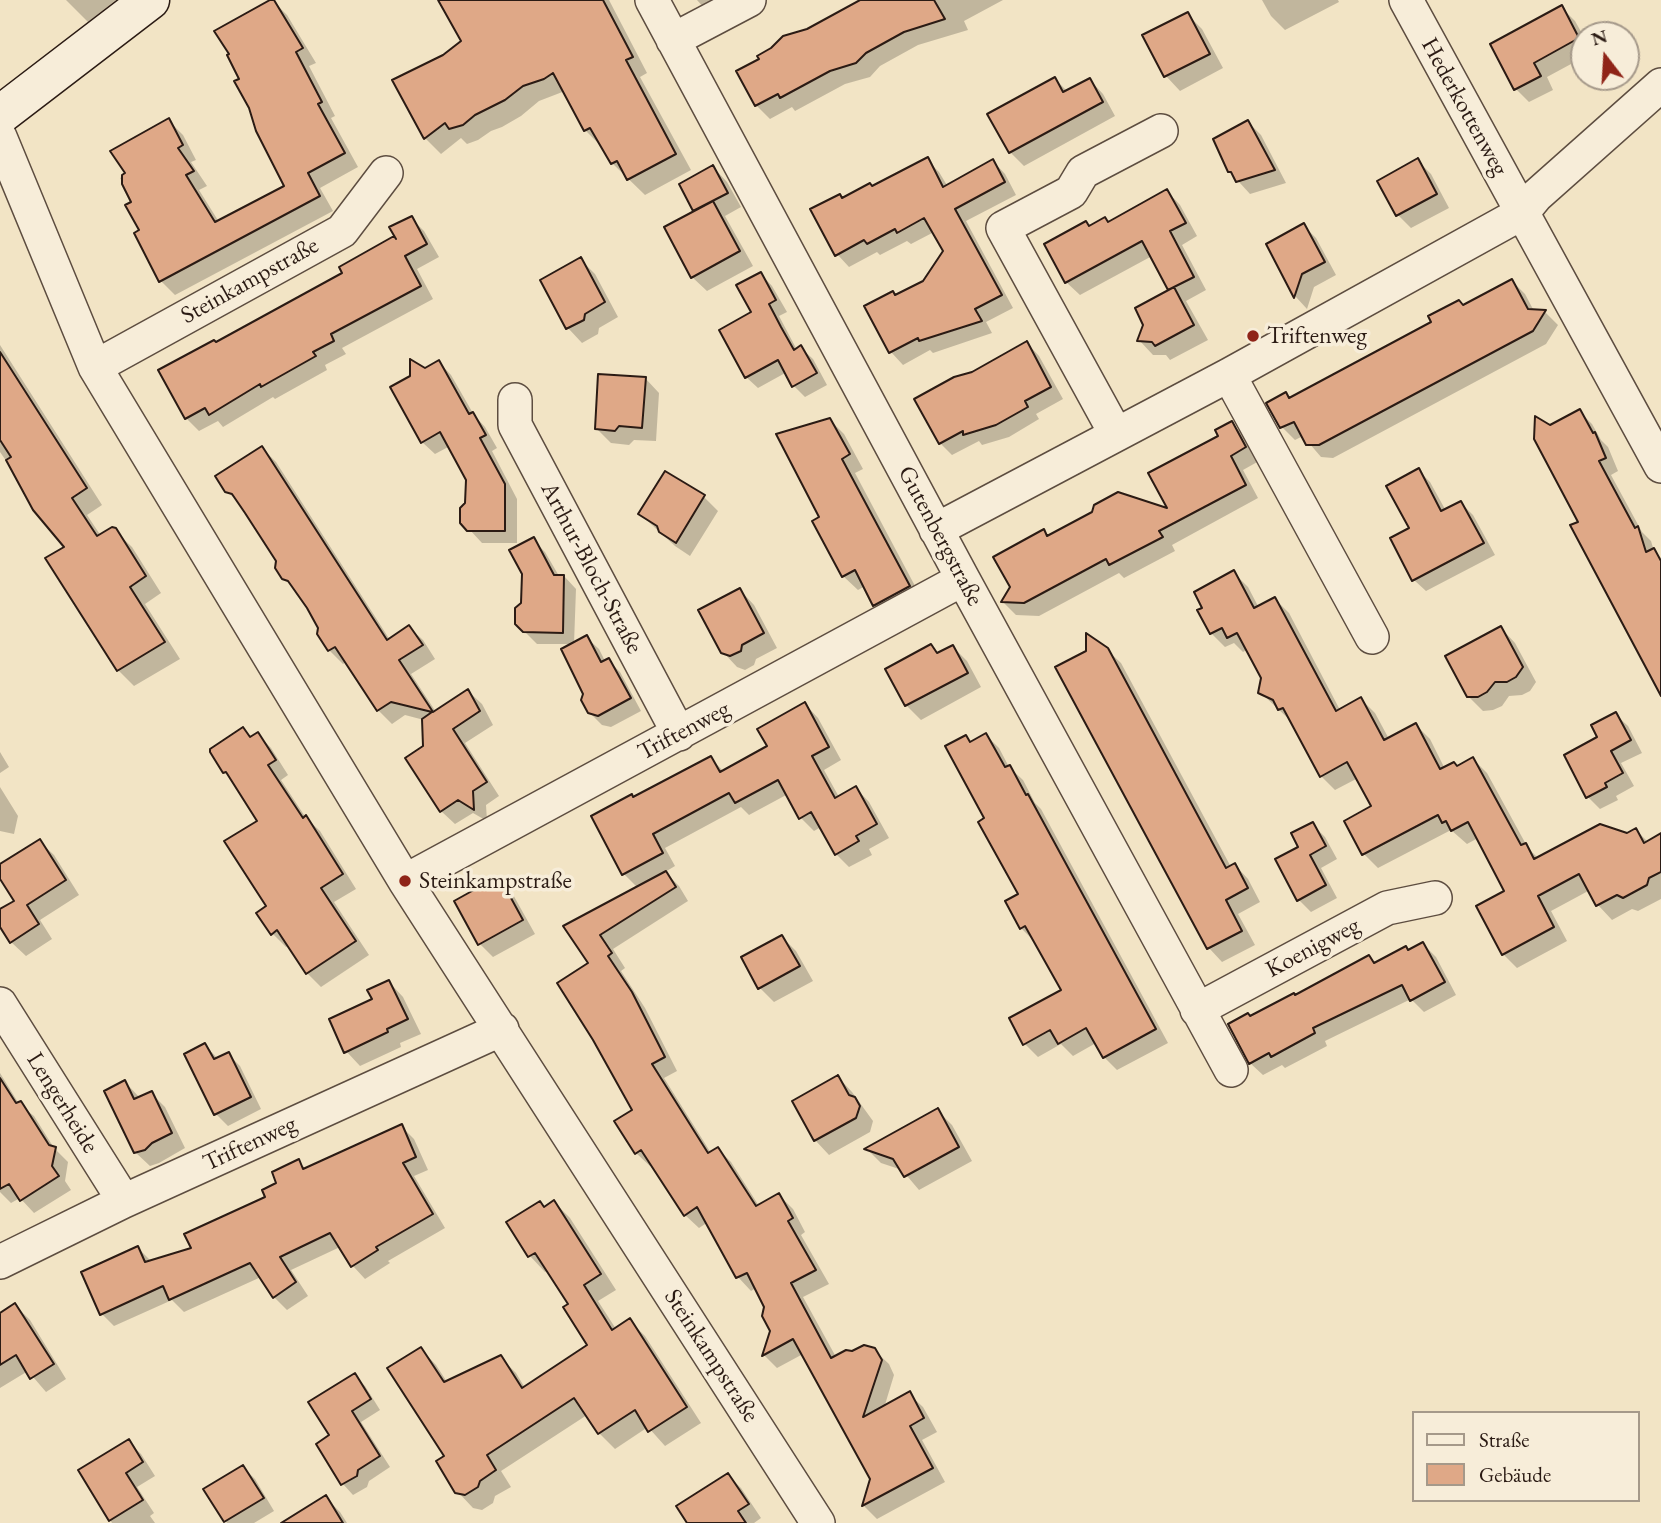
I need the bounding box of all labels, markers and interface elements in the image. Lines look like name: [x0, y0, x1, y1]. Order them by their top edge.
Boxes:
north arrow: [1570, 21, 1640, 91]
text: N: [1588, 23, 1610, 52]
street label: Hederkottenweg: [1414, 33, 1514, 181]
street label: Steinkampstraße: [176, 231, 324, 331]
place label: Triftenweg: [1267, 322, 1367, 350]
marker: Triftenweg: [1245, 328, 1261, 344]
street label: Gutenbergstraße: [891, 461, 989, 611]
street label: Arthur-Bloch-Straße: [534, 477, 648, 659]
street label: Triftenweg: [633, 695, 735, 767]
place label: Steinkampstraße: [419, 867, 572, 895]
marker: Steinkampstraße: [397, 873, 413, 889]
street label: Koenigweg: [1261, 911, 1365, 985]
street label: Lengerheide: [20, 1047, 104, 1159]
street label: Triftenweg: [199, 1110, 301, 1178]
street label: Steinkampstraße: [657, 1284, 765, 1428]
legend: [1412, 1411, 1640, 1502]
text: Straße: [1479, 1426, 1530, 1453]
text: Gebäude: [1479, 1461, 1551, 1488]

